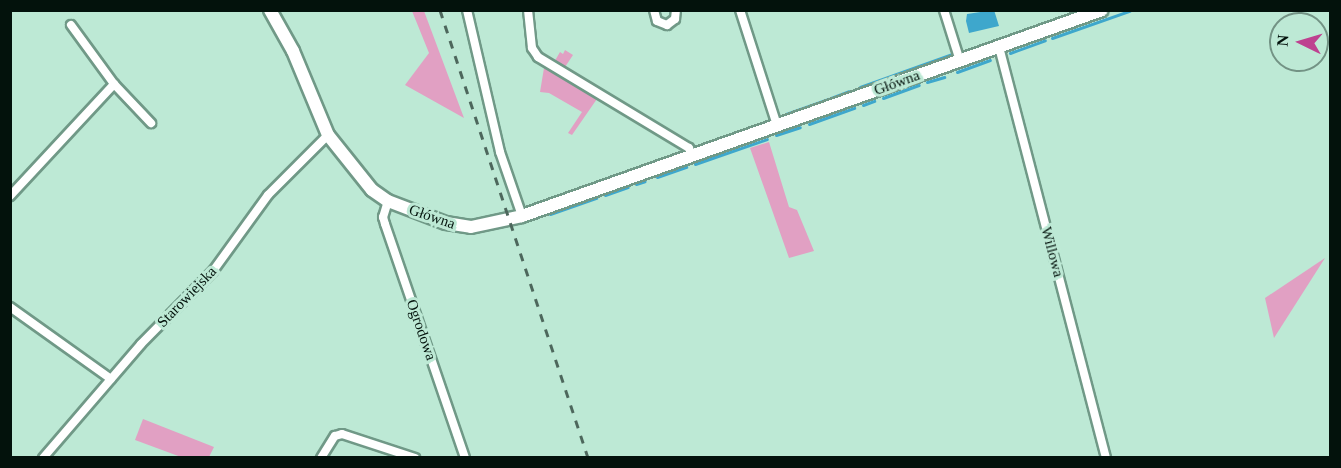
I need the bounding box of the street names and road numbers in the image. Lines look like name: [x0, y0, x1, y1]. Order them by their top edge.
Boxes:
street label: Główna: [872, 66, 922, 100]
street label: Główna: [407, 201, 457, 233]
street label: Willowa: [1037, 225, 1067, 279]
street label: Starowiejska: [154, 263, 220, 331]
street label: Ogrodowa: [402, 297, 440, 363]

